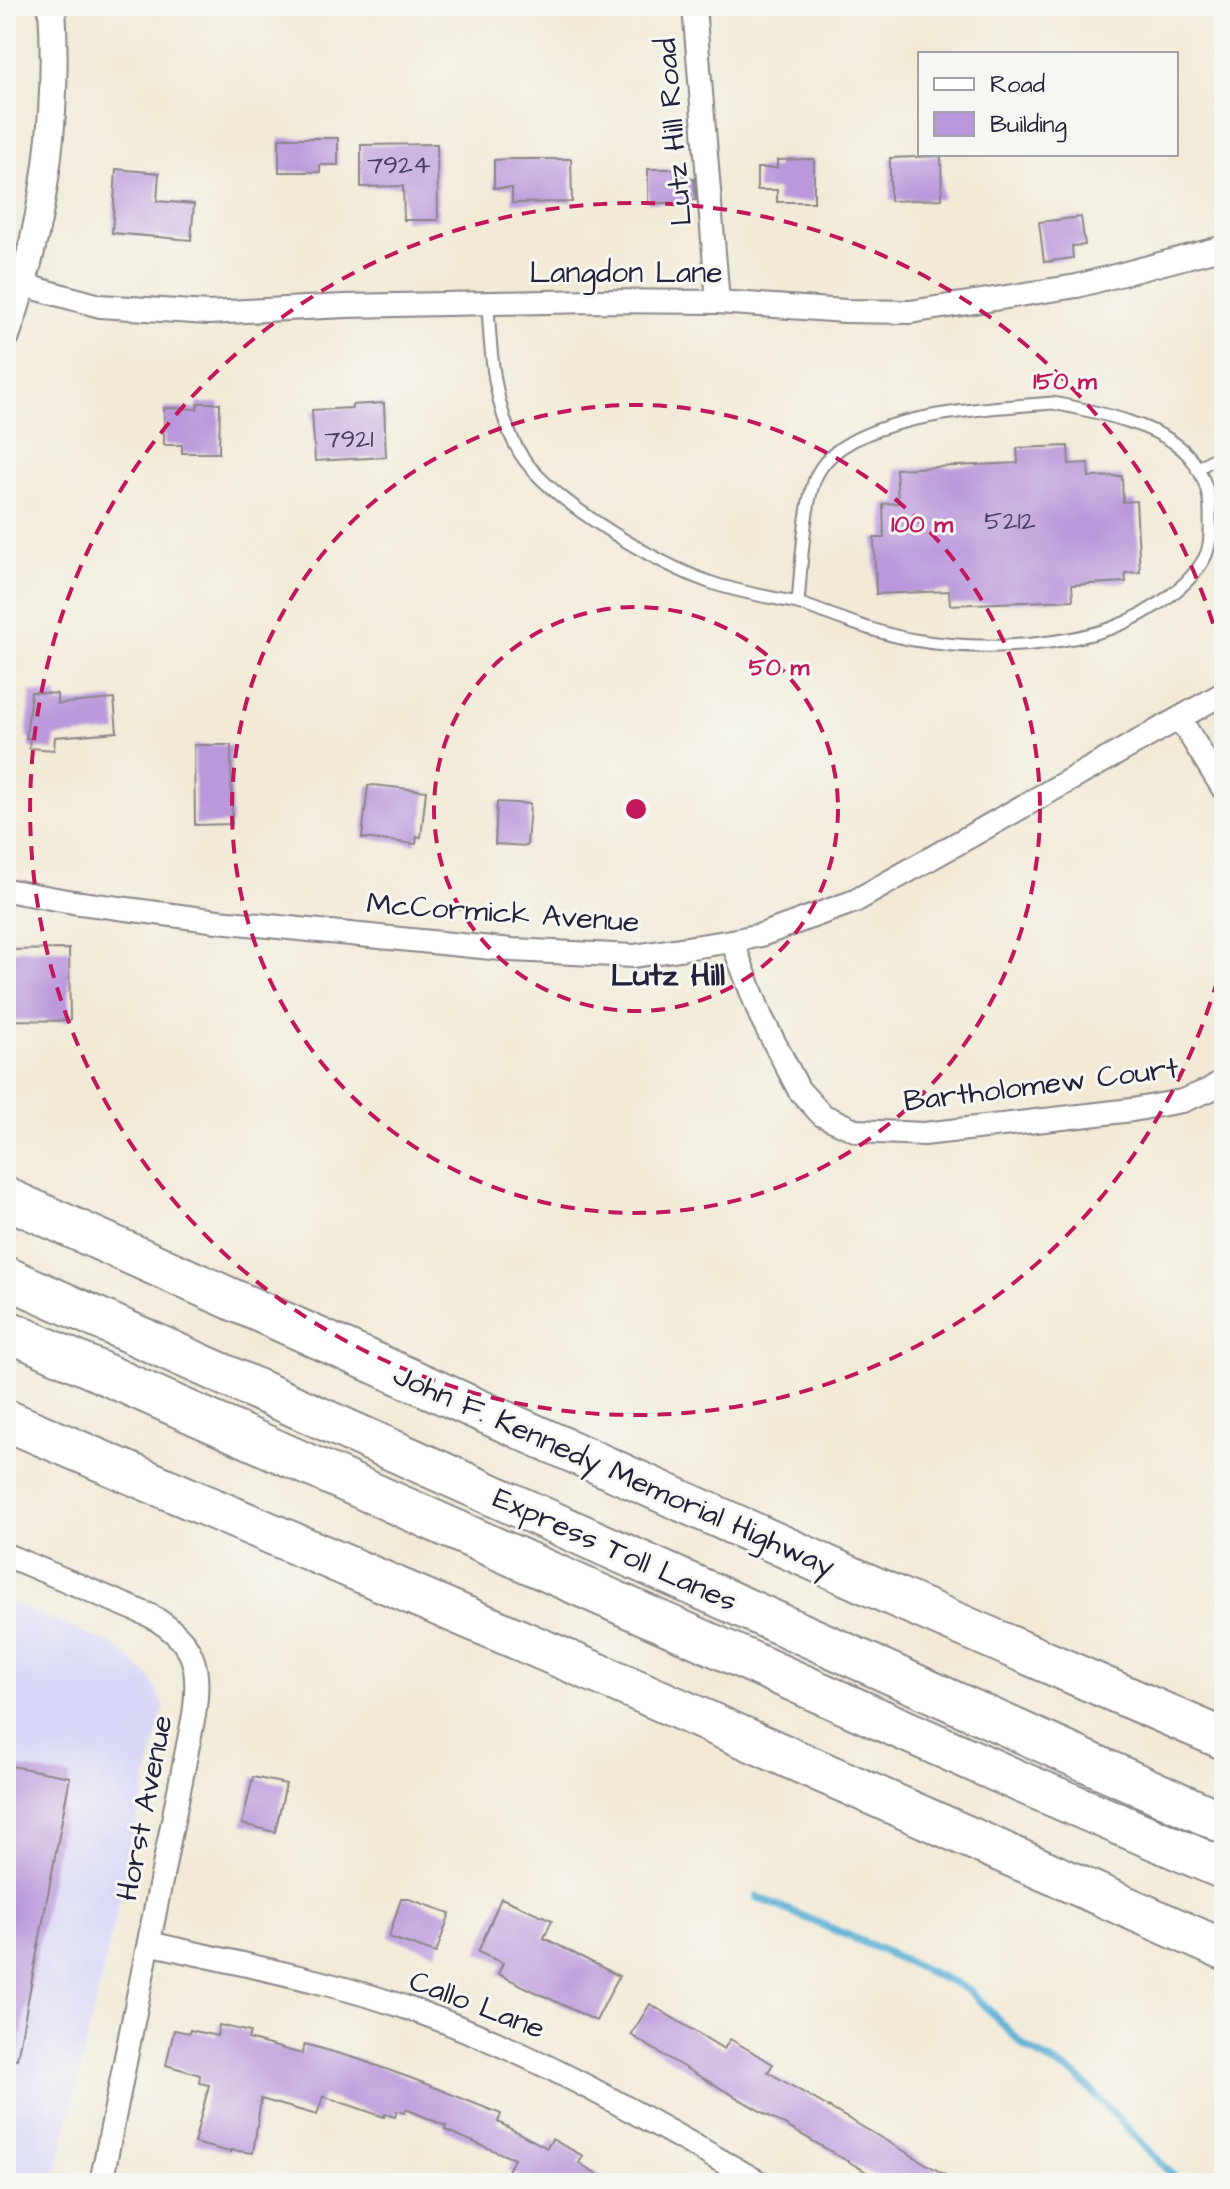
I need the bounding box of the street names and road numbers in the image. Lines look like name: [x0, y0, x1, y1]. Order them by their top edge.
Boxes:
street label: Lutz Hill Road: [645, 36, 703, 228]
street label: Langdon Lane: [529, 252, 723, 295]
street label: McCormick Avenue: [365, 883, 641, 943]
street label: Bartholomew Court: [901, 1047, 1181, 1123]
street label: John F. Kennedy Memorial Highway: [386, 1354, 842, 1589]
street label: Express Toll Lanes: [486, 1477, 744, 1623]
street label: Horst Avenue: [106, 1712, 184, 1904]
street label: Callo Lane: [403, 1960, 551, 2050]

